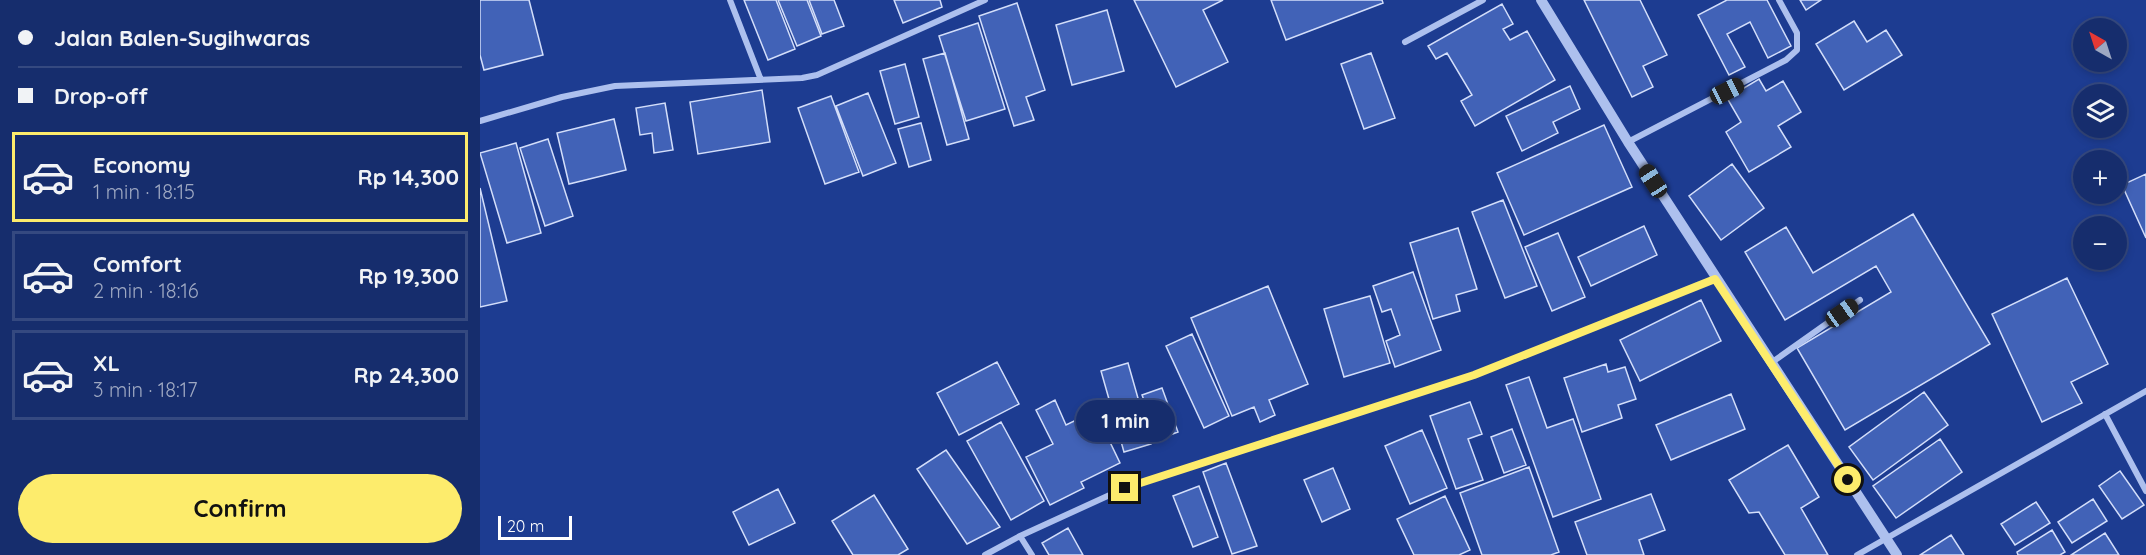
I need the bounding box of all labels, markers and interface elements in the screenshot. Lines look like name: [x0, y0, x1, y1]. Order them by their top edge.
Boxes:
north arrow: [2073, 18, 2127, 72]
map controls: [2073, 18, 2127, 270]
text: Jalan Balen-Sugihwaras: [54, 24, 310, 52]
car: [1707, 75, 1747, 107]
text: Drop-off: [54, 82, 148, 110]
button: layers: [2073, 84, 2127, 138]
icon: car: [21, 150, 75, 204]
button: +: [2073, 150, 2127, 204]
text: Economy: [93, 151, 191, 179]
car: [1636, 161, 1670, 201]
text: Rp 14,300: [358, 163, 459, 191]
text: 1 min · 18:15: [93, 179, 195, 204]
button: −: [2073, 216, 2127, 270]
icon: car: [21, 249, 75, 303]
text: Comfort: [93, 250, 182, 278]
text: Rp 19,300: [358, 262, 459, 290]
text: 2 min · 18:16: [93, 278, 199, 303]
car: [1822, 295, 1862, 331]
icon: car: [21, 348, 75, 402]
text: XL: [93, 349, 120, 377]
text: Rp 24,300: [354, 361, 459, 389]
text: 3 min · 18:17: [93, 377, 197, 402]
callout: 1 min: [1076, 401, 1174, 443]
text: 1 min: [1101, 408, 1150, 433]
route start: [1834, 466, 1861, 493]
button: Confirm: [18, 474, 462, 543]
route end: [1111, 474, 1138, 501]
scale bar: [498, 513, 572, 540]
text: 20 m: [507, 516, 544, 536]

